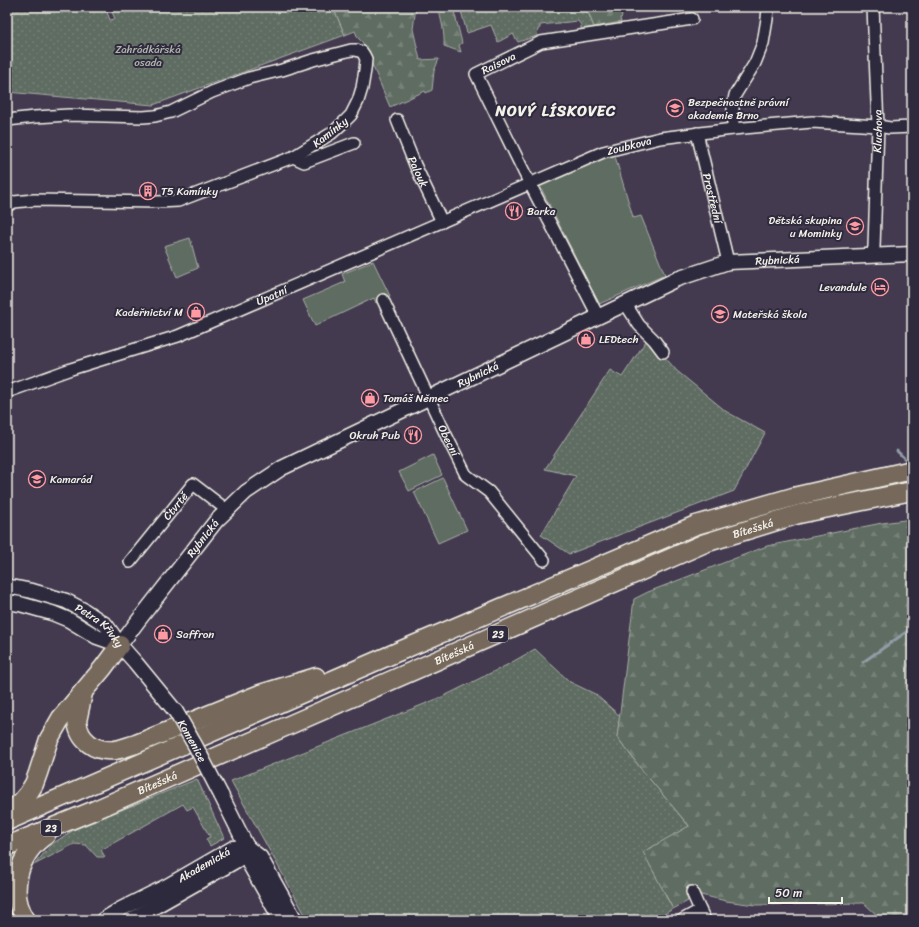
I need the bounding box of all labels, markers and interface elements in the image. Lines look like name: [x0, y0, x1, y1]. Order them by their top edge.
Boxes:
park label: Zahrádkářská osada: [115, 40, 181, 72]
street label: Raisova: [478, 47, 520, 80]
place label: Bezpečnostně právní akademie Brno: [688, 93, 790, 125]
district label: NOVÝ LÍSKOVEC: [495, 98, 616, 124]
school or university icon: Bezpečnostně právní akademie Brno: [665, 98, 685, 118]
street label: Kluchova: [868, 109, 888, 153]
street label: Kamínky: [308, 112, 353, 153]
street label: Zoubkova: [605, 131, 654, 161]
street label: Palouk: [402, 153, 433, 191]
street label: Prostřední: [697, 171, 728, 227]
building icon: T5 Kamínky: [138, 181, 158, 201]
place label: T5 Kamínky: [161, 182, 218, 201]
restaurant icon: Barka: [504, 201, 524, 221]
place label: Barka: [527, 202, 556, 221]
place label: Dětská skupina u Mominky: [769, 211, 842, 243]
school or university icon: Dětská skupina u Mominky: [845, 216, 865, 236]
street label: Rybnická: [755, 250, 800, 271]
hotel icon: Levandule: [870, 277, 890, 297]
place label: Levandule: [819, 278, 867, 297]
street label: Úpatní: [253, 280, 292, 311]
shop icon: Kadeřnictví M: [186, 302, 206, 322]
place label: Kadeřnictví M: [116, 303, 183, 322]
school or university icon: Mateřská škola: [710, 304, 730, 324]
place label: Mateřská škola: [733, 305, 807, 324]
shop icon: LEDtech: [576, 329, 596, 349]
place label: LEDtech: [599, 330, 639, 349]
street label: Rybnická: [454, 356, 503, 393]
shop icon: Tomáš Němec: [360, 388, 380, 408]
place label: Tomáš Němec: [383, 389, 449, 408]
street label: Obecní: [432, 422, 465, 462]
restaurant icon: Okruh Pub: [403, 425, 423, 445]
place label: Okruh Pub: [349, 426, 400, 445]
school or university icon: Kamarád: [27, 469, 47, 489]
place label: Kamarád: [50, 470, 93, 489]
street label: Čtvrtě: [158, 487, 194, 525]
street label: Bítešská: [730, 513, 776, 544]
street label: Rybnická: [182, 515, 224, 562]
street label: Petra Křivky: [72, 598, 128, 652]
shop icon: Saffron: [153, 624, 173, 644]
place label: Saffron: [176, 625, 214, 644]
road number: 23: [488, 626, 508, 642]
street label: Bítešská: [431, 636, 478, 670]
street label: Kamenice: [172, 716, 212, 766]
street label: Bítešská: [134, 766, 181, 800]
road number: 23: [41, 820, 61, 836]
street label: Akademická: [173, 842, 235, 889]
scale bar: [769, 879, 842, 905]
text: 50 m: [775, 882, 802, 904]

